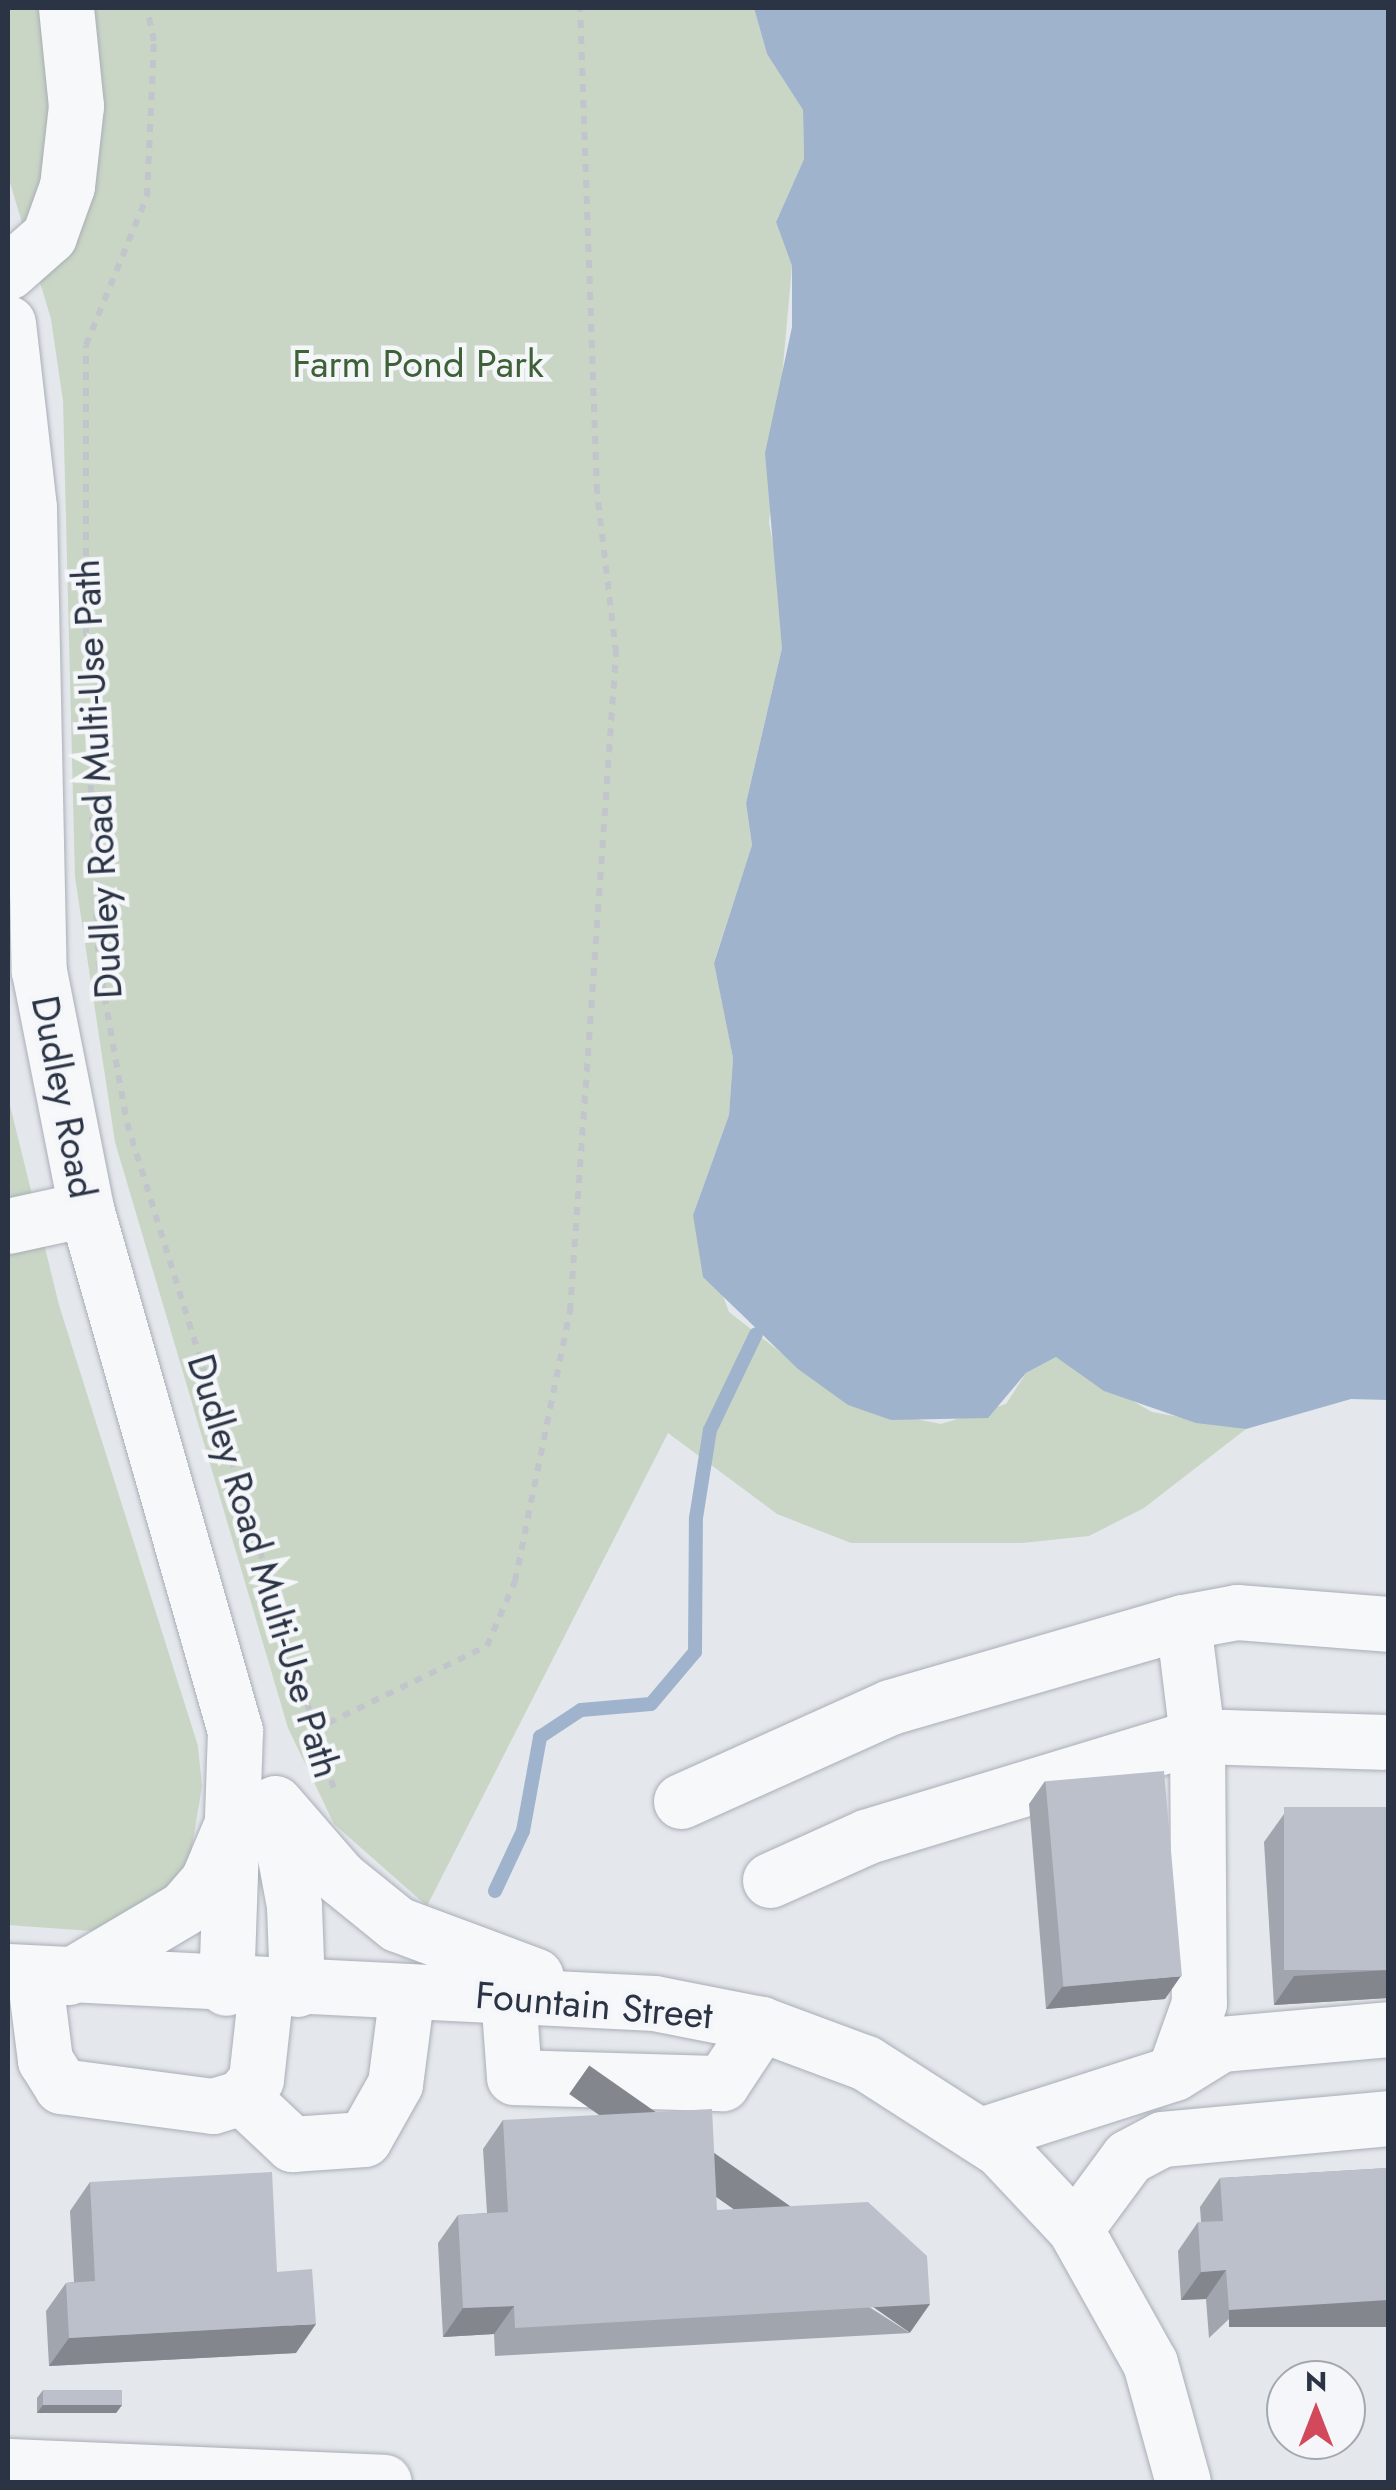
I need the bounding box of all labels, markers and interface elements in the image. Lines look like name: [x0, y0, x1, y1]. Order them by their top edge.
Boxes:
park label: Farm Pond Park: [292, 341, 544, 387]
street label: Dudley Road Multi-Use Path: [63, 558, 131, 1000]
street label: Dudley Road: [22, 992, 106, 1202]
street label: Dudley Road Multi-Use Path: [178, 1349, 350, 1783]
street label: Fountain Street: [474, 1972, 714, 2038]
north arrow: [1266, 2360, 1366, 2460]
text: N: [1305, 2361, 1327, 2402]

